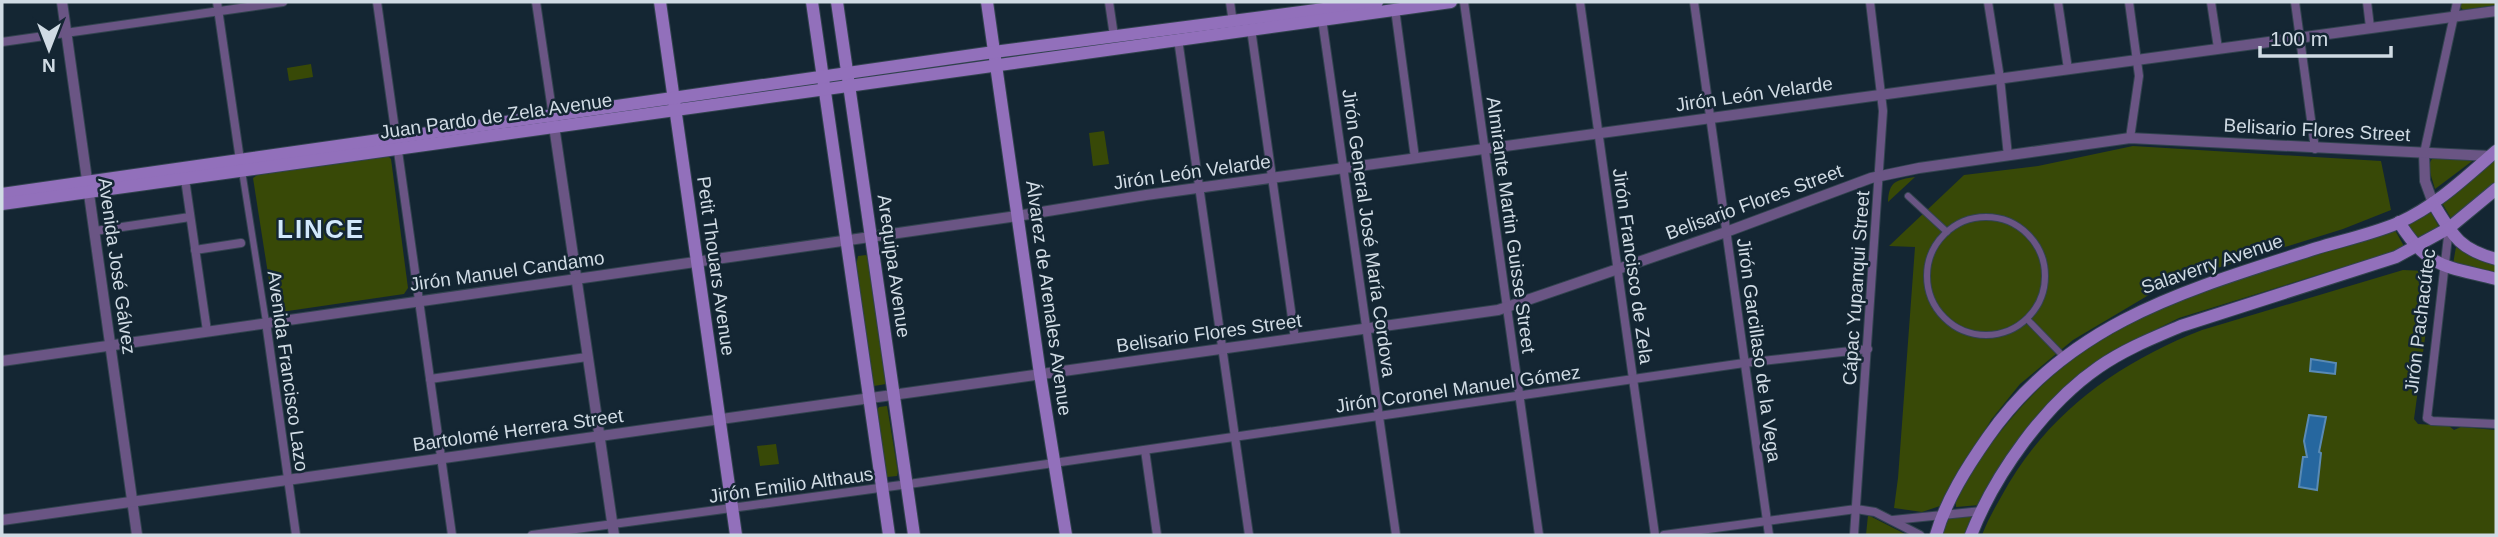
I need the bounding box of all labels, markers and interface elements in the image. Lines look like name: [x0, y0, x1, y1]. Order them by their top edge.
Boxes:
north arrow: [14, 14, 84, 84]
scale bar: [2260, 14, 2391, 58]
text: 100 m: [2270, 27, 2328, 50]
text: N: [42, 55, 56, 76]
street label: Jirón León Velarde: [1674, 73, 1834, 115]
street label: Jirón General José María Cordova: [1338, 88, 1400, 379]
street label: Juan Pardo de Zela Avenue: [379, 89, 613, 143]
street label: Almirante Martin Guisse Street: [1483, 95, 1539, 355]
street label: Belisario Flores Street: [2223, 115, 2412, 145]
street label: Jirón León Velarde: [1112, 151, 1272, 193]
street label: Belisario Flores Street: [1663, 160, 1846, 244]
street label: Jirón Francisco de Zela: [1609, 167, 1657, 366]
street label: Petit Thouars Avenue: [693, 175, 739, 357]
street label: Avenida José Gálvez: [94, 176, 140, 356]
street label: Álvarez de Arenales Avenue: [1022, 179, 1076, 417]
street label: Cápac Yupanqui Street: [1839, 189, 1873, 386]
street label: Arequipa Avenue: [874, 193, 914, 339]
district label: LINCE: [277, 214, 365, 244]
street label: Salaverry Avenue: [2138, 230, 2286, 298]
street label: Jirón Garcillaso de la Vega: [1733, 237, 1785, 464]
street label: Jirón Manuel Candamo: [408, 247, 606, 295]
street label: Jirón Pachacútec: [2401, 247, 2439, 395]
street label: Avenida Francisco Lazo: [264, 269, 312, 473]
street label: Belisario Flores Street: [1115, 309, 1304, 356]
street label: Jirón Coronel Manuel Gómez: [1334, 361, 1582, 417]
street label: Bartolomé Herrera Street: [411, 405, 625, 455]
street label: Jirón Emilio Althaus: [707, 463, 875, 507]

